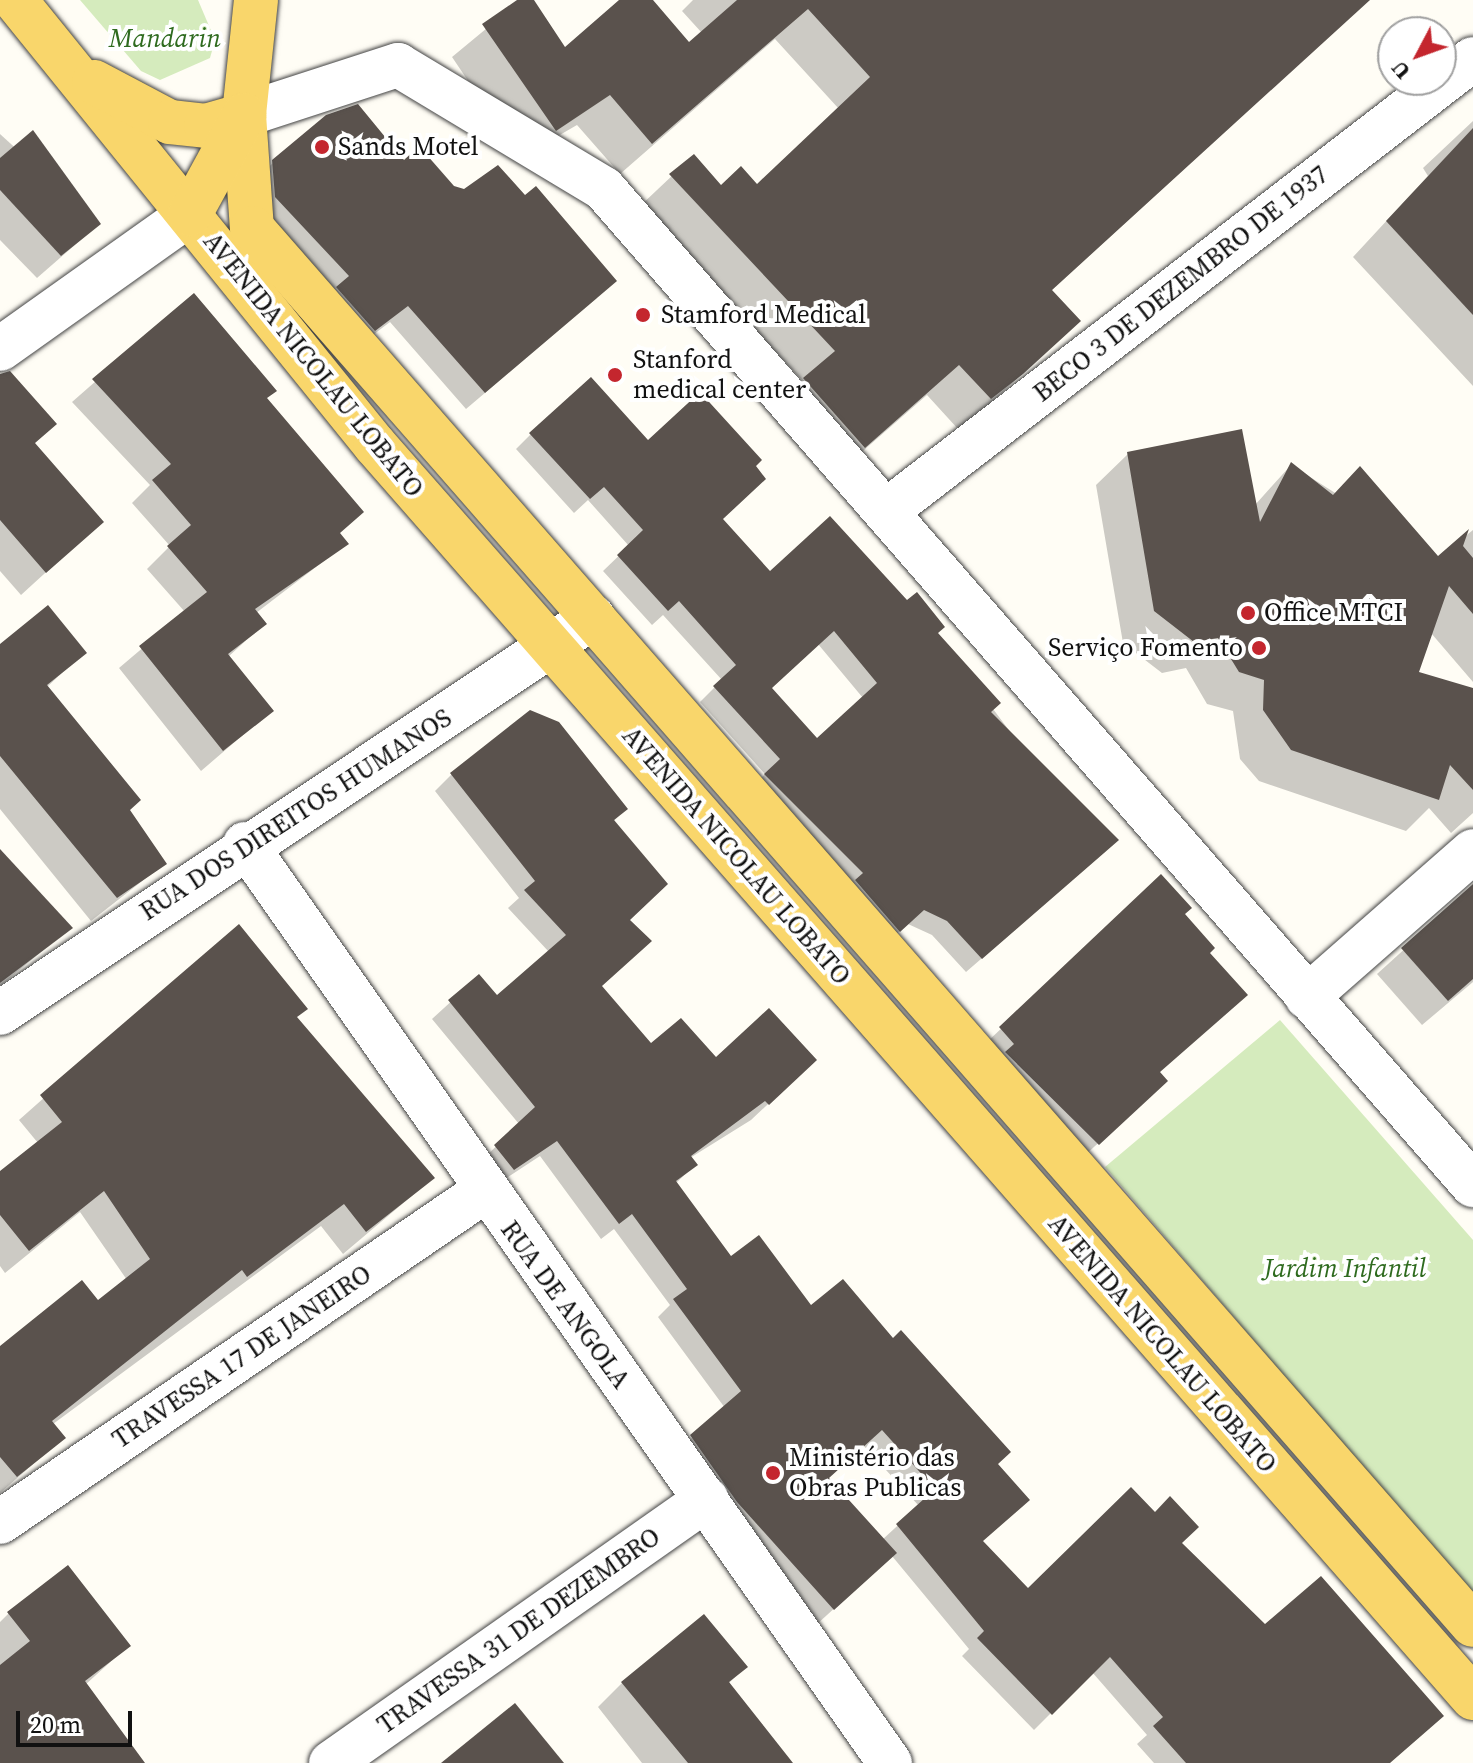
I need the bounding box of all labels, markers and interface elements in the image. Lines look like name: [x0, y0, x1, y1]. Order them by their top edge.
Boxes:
north arrow: [1377, 16, 1457, 96]
park label: Mandarin: [109, 23, 221, 55]
text: U: [1384, 55, 1417, 86]
place label: Sands Motel: [338, 131, 478, 163]
marker: Sands Motel: [313, 138, 331, 156]
street label: BECO 3 DE DEZEMBRO DE 1937: [1027, 159, 1335, 409]
street label: AVENIDA NICOLAU LOBATO: [196, 226, 430, 504]
place label: Stamford Medical: [661, 299, 866, 331]
marker: Stamford Medical: [632, 304, 654, 326]
place label: Stanford medical center: [633, 344, 806, 406]
marker: Stanford medical center: [604, 364, 626, 386]
place label: Office MTCI: [1264, 597, 1403, 629]
marker: Office MTCI: [1239, 604, 1257, 622]
place label: Serviço Fomento: [1048, 632, 1243, 664]
marker: Serviço Fomento: [1250, 639, 1268, 657]
street label: RUA DOS DIREITOS HUMANOS: [134, 702, 458, 928]
street label: AVENIDA NICOLAU LOBATO: [615, 721, 857, 991]
street label: AVENIDA NICOLAU LOBATO: [1041, 1209, 1283, 1479]
street label: RUA DE ANGOLA: [494, 1215, 636, 1395]
park label: Jardim Infantil: [1264, 1253, 1426, 1285]
street label: TRAVESSA 17 DE JANEIRO: [107, 1259, 377, 1455]
place label: Ministério das Obras Publicas: [789, 1442, 962, 1504]
marker: Ministério das Obras Publicas: [764, 1464, 782, 1482]
street label: TRAVESSA 31 DE DEZEMBRO: [372, 1521, 666, 1741]
scale bar: [20, 1695, 136, 1745]
text: 20 m: [30, 1708, 81, 1741]

